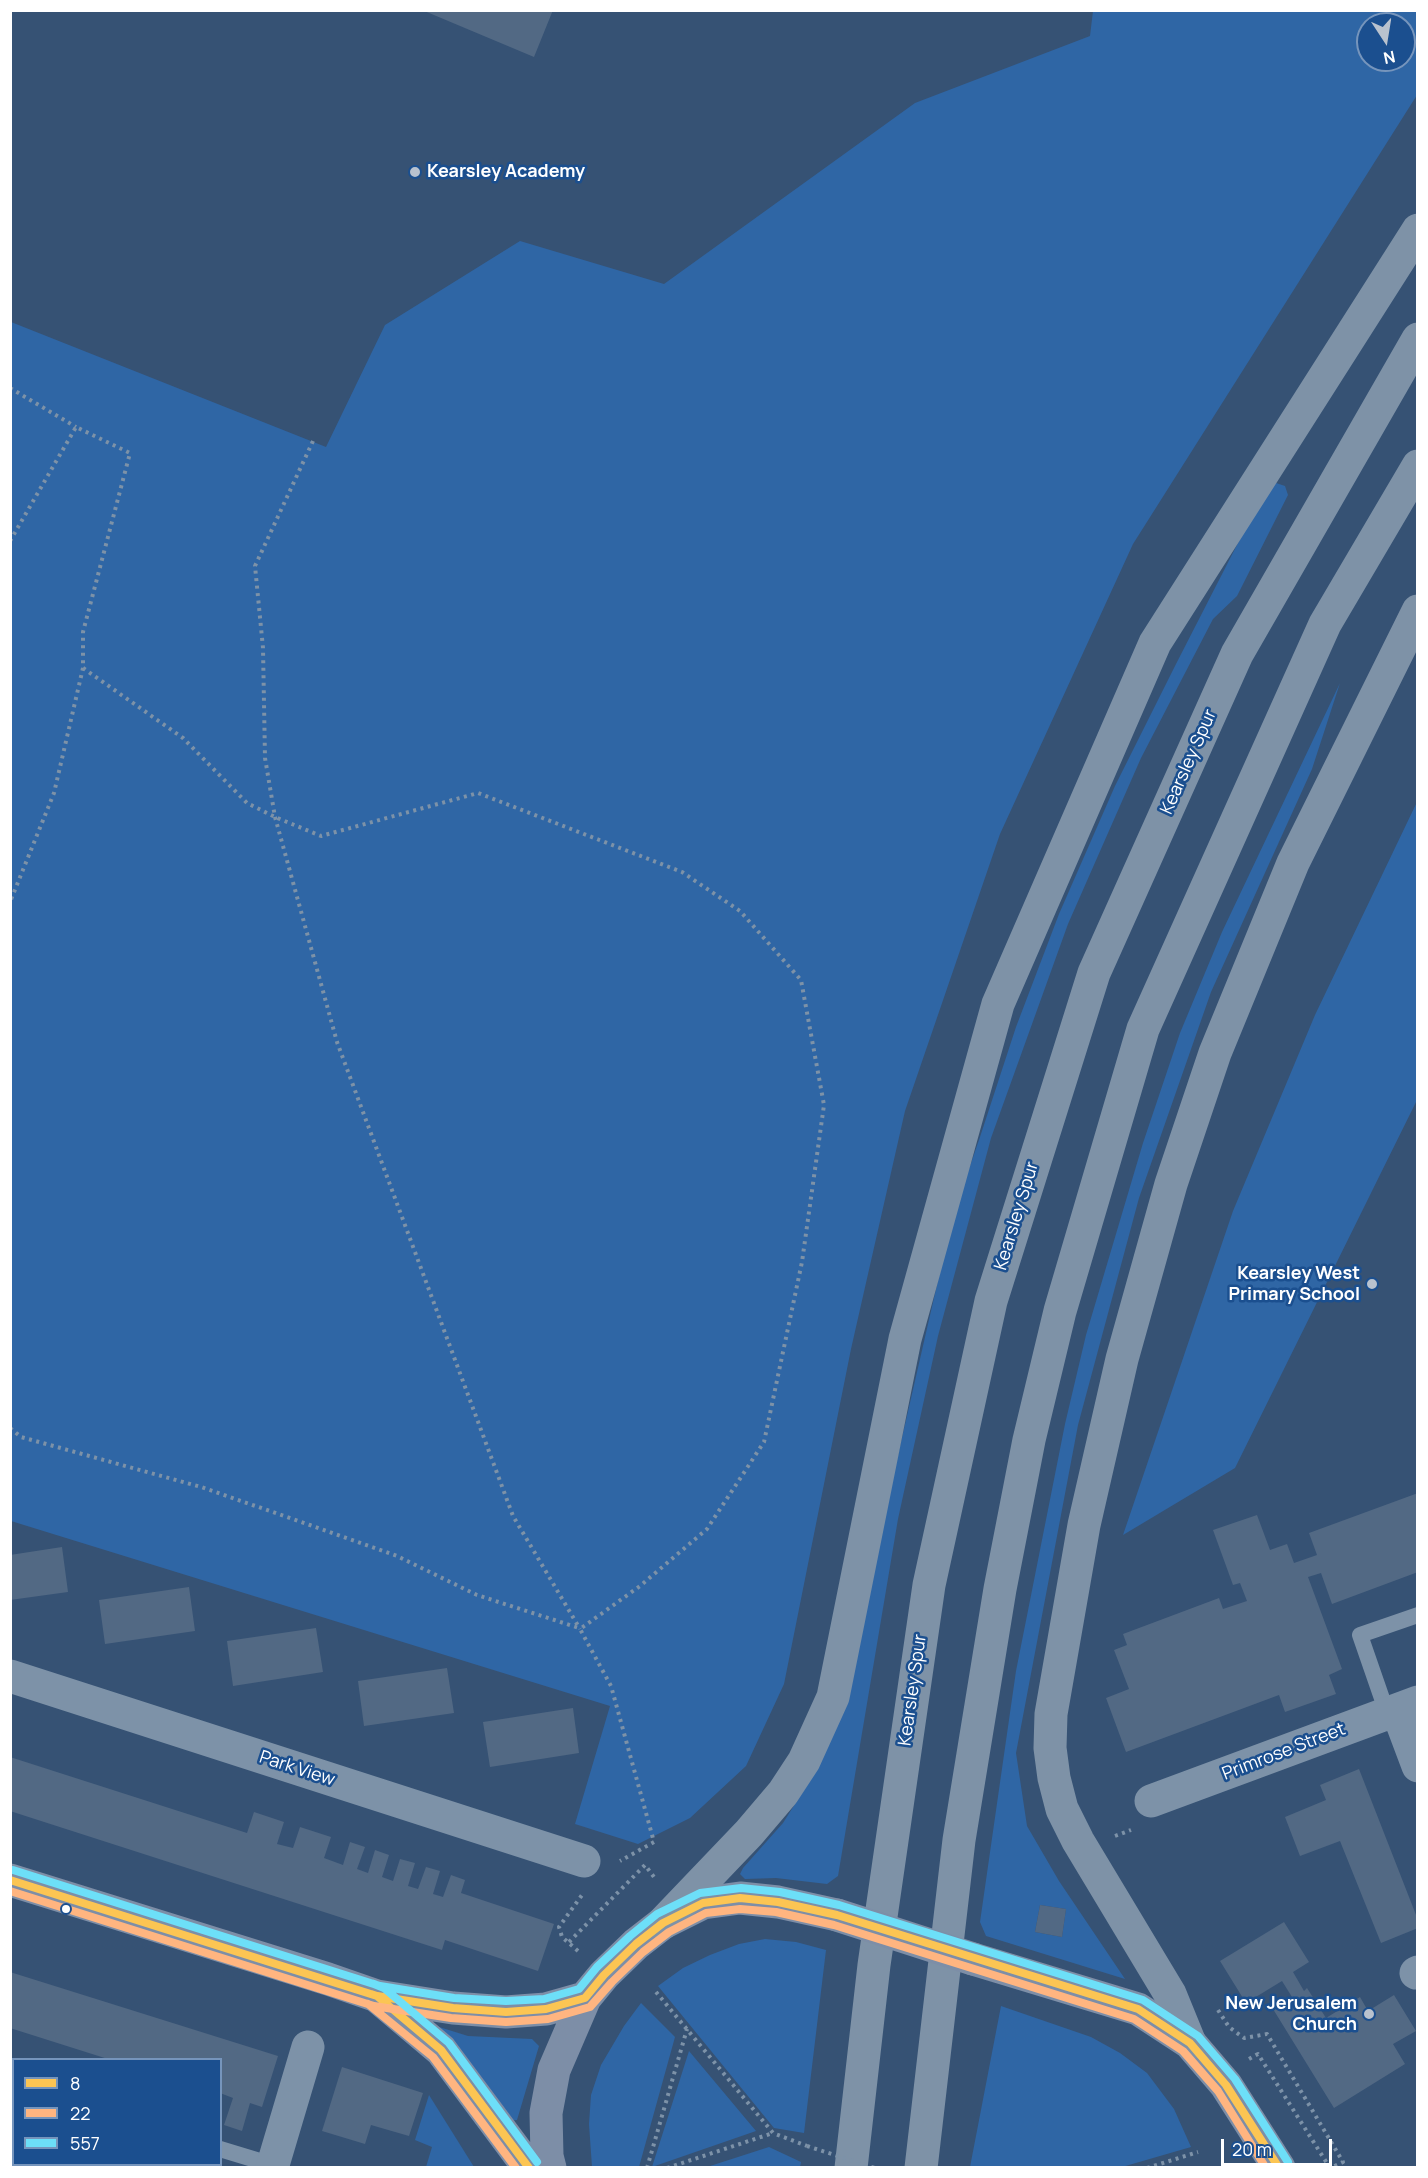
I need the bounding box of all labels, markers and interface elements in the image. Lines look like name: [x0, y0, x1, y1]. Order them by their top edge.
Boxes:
north arrow: [1356, 12, 1416, 72]
text: N: [1381, 46, 1397, 70]
place label: Kearsley Academy: [427, 161, 585, 183]
marker: Kearsley Academy: [408, 165, 422, 179]
street label: Kearsley Spur: [1156, 706, 1222, 818]
street label: Kearsley Spur: [990, 1159, 1044, 1273]
place label: Kearsley West Primary School: [1228, 1263, 1360, 1306]
marker: Kearsley West Primary School: [1365, 1277, 1379, 1291]
street label: Kearsley Spur: [894, 1633, 932, 1747]
street label: Primrose Street: [1219, 1719, 1349, 1785]
street label: Park View: [257, 1747, 337, 1791]
unlabelled marker: [60, 1903, 72, 1915]
place label: New Jerusalem Church: [1225, 1993, 1357, 2036]
marker: New Jerusalem Church: [1362, 2007, 1376, 2021]
legend: [12, 2058, 222, 2166]
text: 8: [70, 2071, 80, 2095]
text: 22: [70, 2101, 91, 2125]
scale bar: [1224, 2127, 1335, 2165]
text: 557: [70, 2131, 100, 2155]
text: 20 m: [1232, 2137, 1272, 2161]

